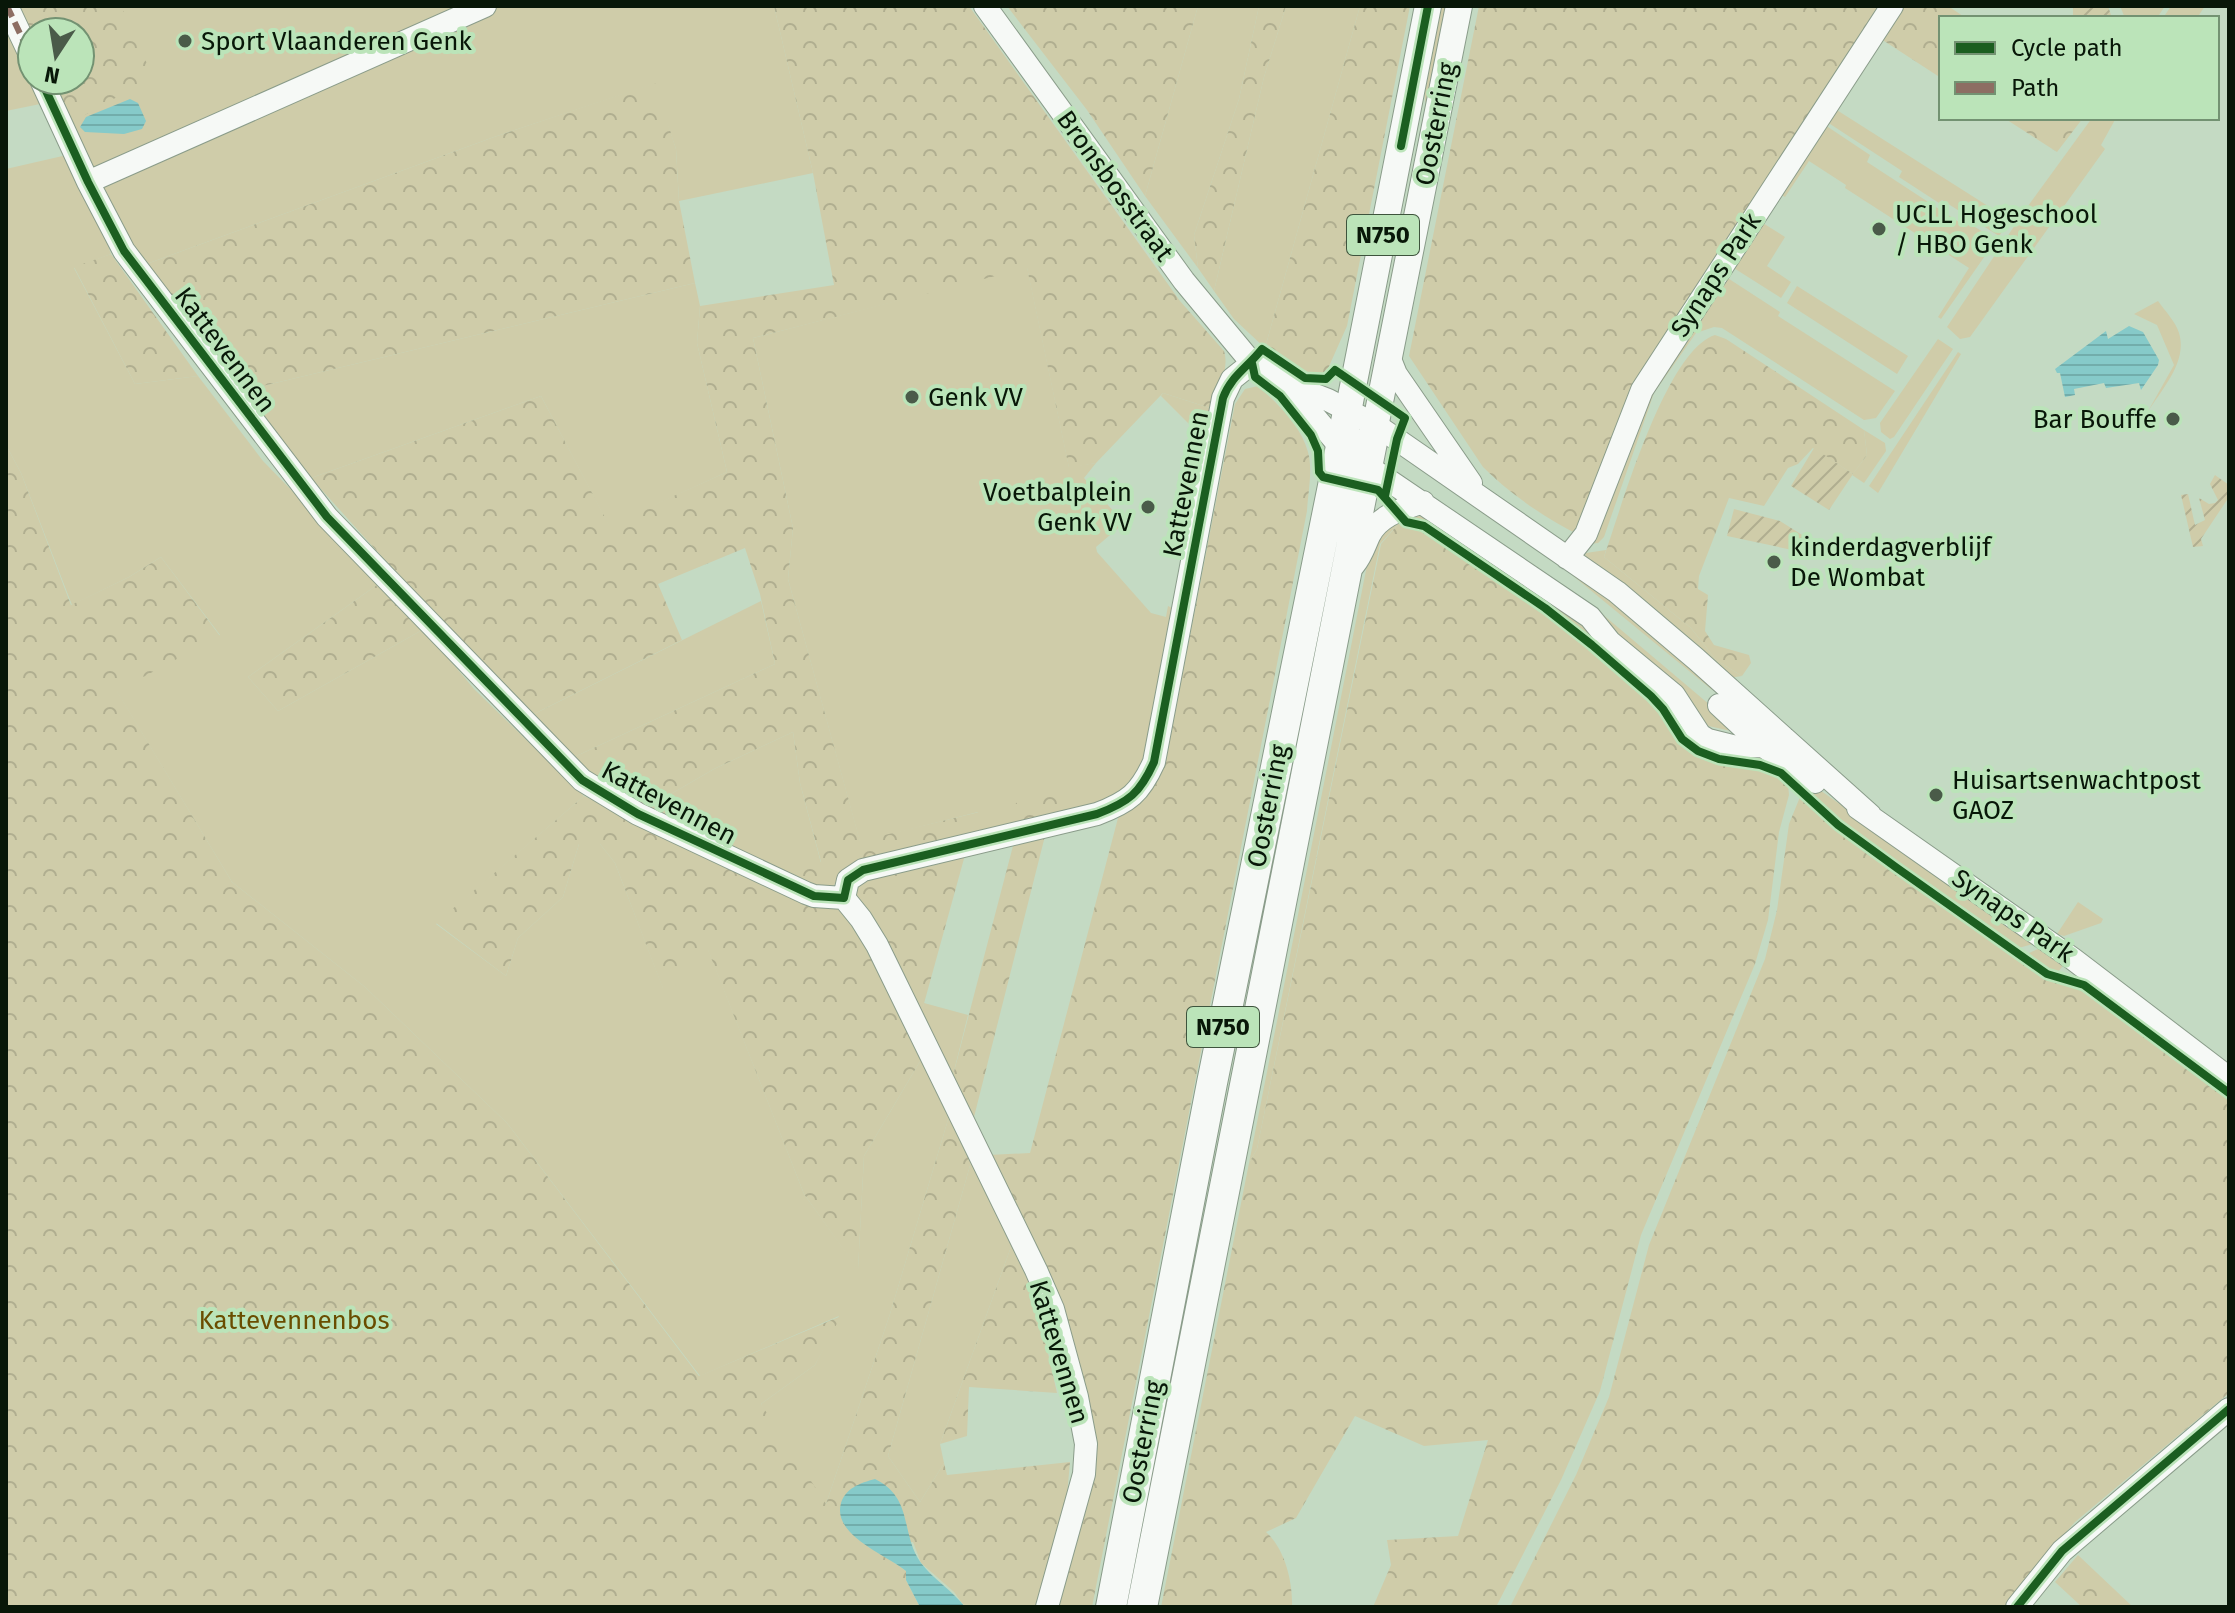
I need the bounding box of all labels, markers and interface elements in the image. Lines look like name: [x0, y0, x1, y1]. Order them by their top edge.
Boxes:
north arrow: [16, 16, 96, 96]
legend: [1939, 16, 2219, 120]
place label: Sport Vlaanderen Genk: [201, 26, 473, 57]
marker: Sport Vlaanderen Genk: [176, 32, 194, 50]
text: Cycle path: [2011, 34, 2123, 62]
street label: Oosterring: [1409, 59, 1463, 188]
text: N: [42, 60, 62, 90]
text: Path: [2011, 74, 2059, 102]
street label: Bronsbosstraat: [1050, 105, 1180, 268]
place label: UCLL Hogeschool / HBO Genk: [1895, 199, 2098, 260]
street label: Synaps Park: [1664, 207, 1768, 343]
road number: N750: [1347, 215, 1419, 255]
marker: UCLL Hogeschool / HBO Genk: [1870, 220, 1888, 238]
street label: Kattevennen: [168, 281, 282, 419]
place label: Genk VV: [928, 382, 1023, 413]
marker: Genk VV: [903, 388, 921, 406]
place label: Bar Bouffe: [2033, 404, 2157, 435]
street label: Kattevennen: [1157, 408, 1215, 560]
marker: Bar Bouffe: [2164, 410, 2182, 428]
place label: Voetbalplein Genk VV: [983, 477, 1133, 538]
marker: Voetbalplein Genk VV: [1139, 498, 1157, 516]
place label: kinderdagverblijf De Wombat: [1790, 532, 1993, 593]
marker: kinderdagverblijf De Wombat: [1765, 553, 1783, 571]
street label: Oosterring: [1241, 741, 1295, 870]
street label: Kattevennen: [596, 754, 742, 852]
place label: Huisartsenwachtpost GAOZ: [1952, 765, 2201, 826]
marker: Huisartsenwachtpost GAOZ: [1927, 786, 1945, 804]
street label: Synaps Park: [1946, 863, 2080, 970]
road number: N750: [1187, 1007, 1259, 1047]
street label: Kattevennen: [1022, 1276, 1096, 1428]
park label: Kattevennenbos: [198, 1305, 390, 1336]
street label: Oosterring: [1116, 1377, 1170, 1506]

